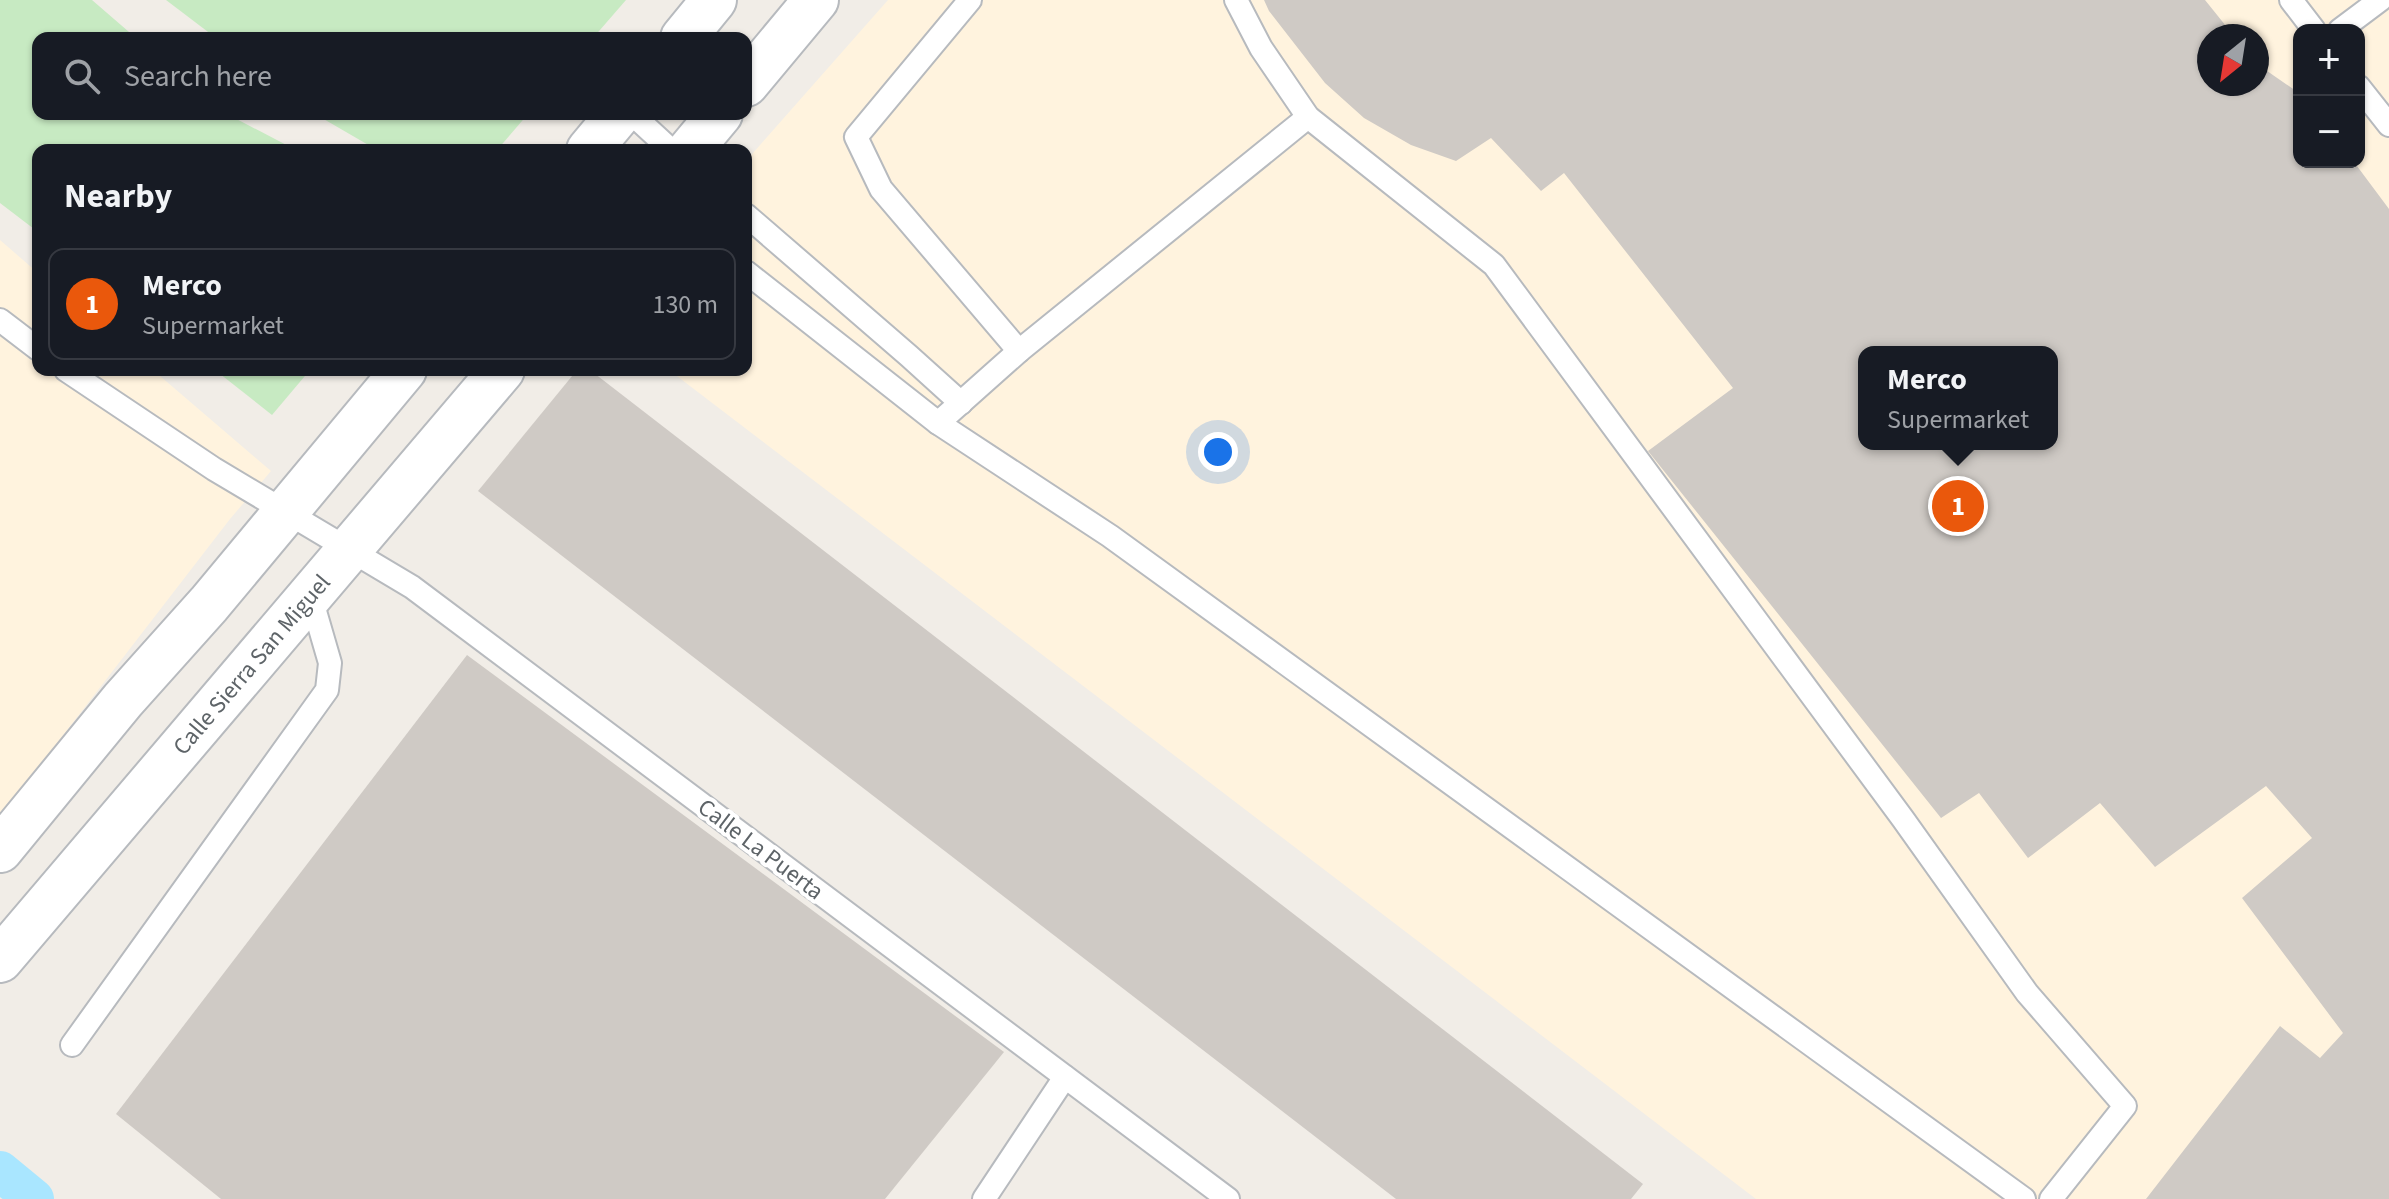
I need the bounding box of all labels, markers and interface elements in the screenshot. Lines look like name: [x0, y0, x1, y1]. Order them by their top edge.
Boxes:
north arrow: [2197, 24, 2269, 96]
map controls: [2293, 24, 2365, 168]
button: +: [2293, 24, 2365, 96]
search box: [32, 32, 752, 120]
icon: search: [60, 54, 104, 98]
text: Search here: [124, 55, 272, 98]
button: −: [2293, 96, 2365, 168]
text: Nearby: [64, 172, 172, 221]
text: Merco: [142, 264, 222, 307]
text: 1: [85, 286, 99, 323]
text: 130 m: [652, 286, 718, 323]
text: Supermarket: [142, 307, 284, 344]
popup: [1858, 346, 2058, 450]
text: Merco: [1887, 358, 1967, 401]
text: Supermarket: [1887, 401, 2029, 438]
your location: [1198, 432, 1238, 472]
pin: 1: [1932, 476, 1984, 536]
street label: Calle Sierra San Miguel: [165, 567, 339, 763]
street label: Calle La Puerta: [690, 790, 831, 908]

